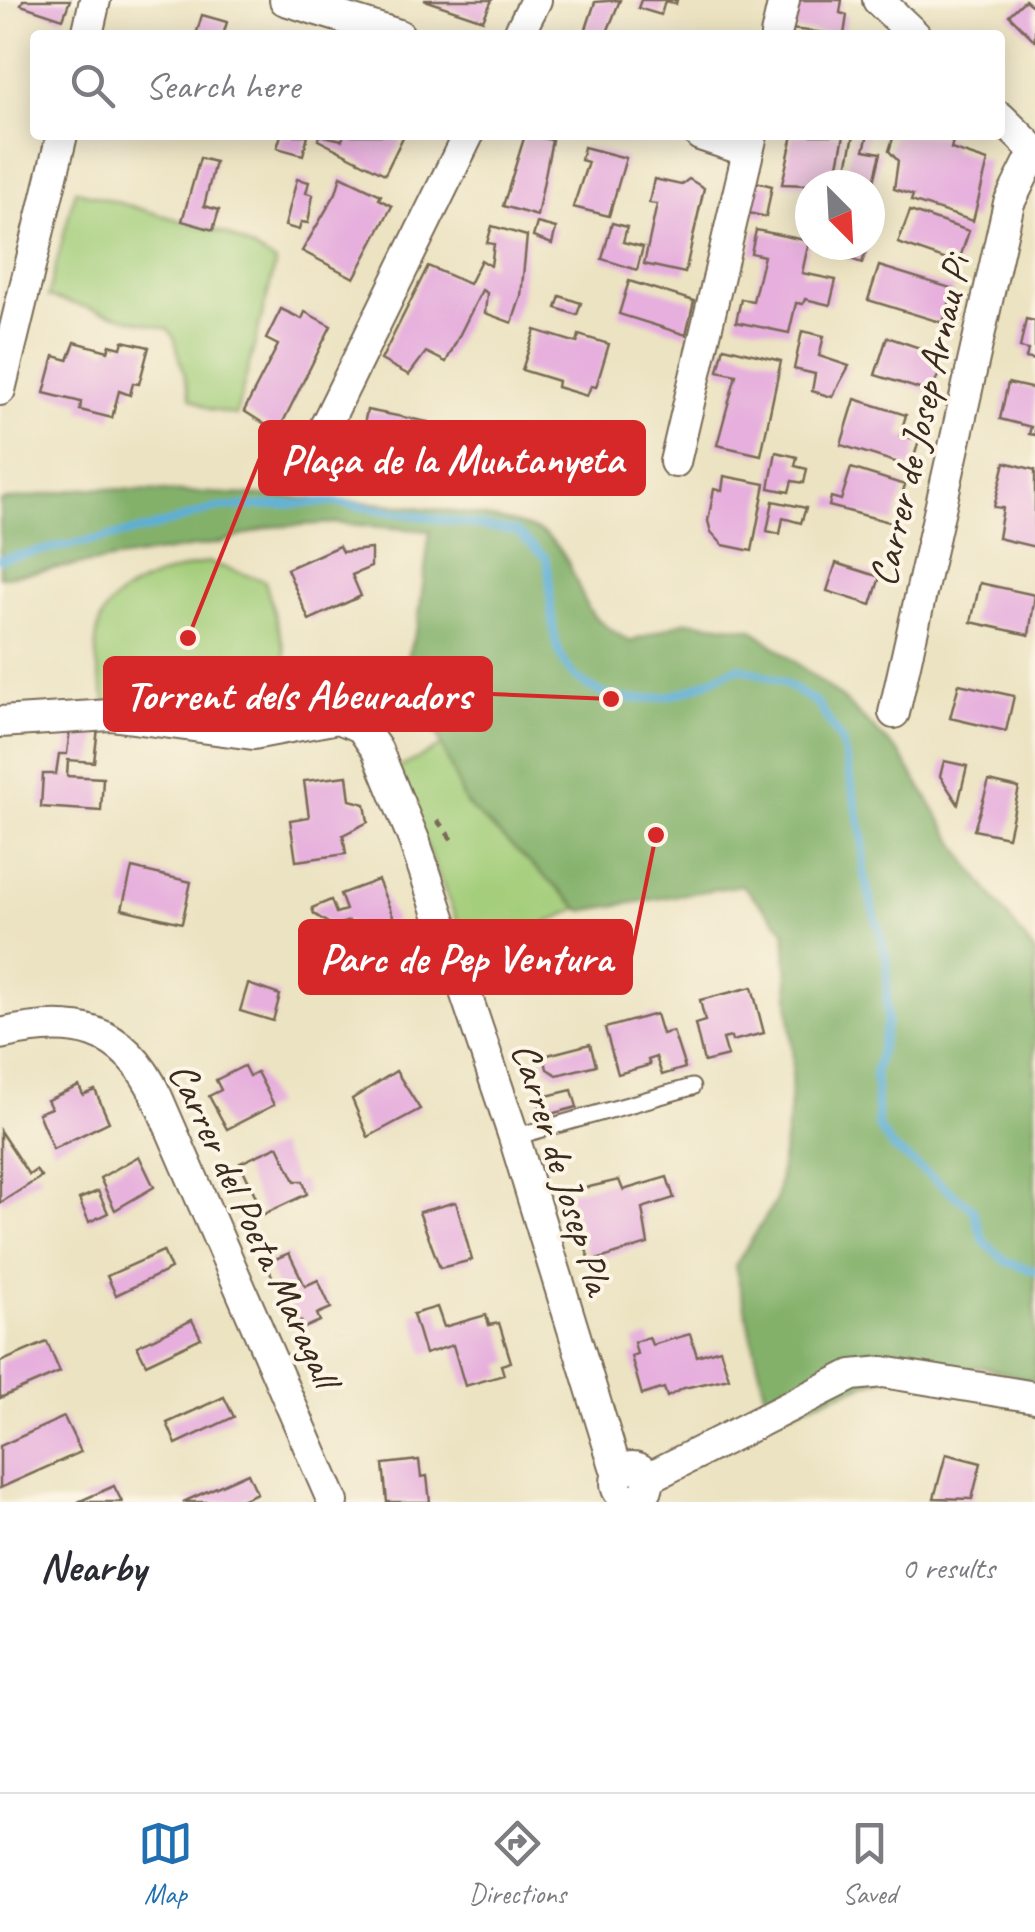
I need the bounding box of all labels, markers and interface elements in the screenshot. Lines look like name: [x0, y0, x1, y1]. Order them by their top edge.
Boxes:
search box: [30, 30, 1005, 140]
icon: search: [65, 58, 120, 113]
text: Search here: [145, 62, 300, 109]
north arrow: [795, 170, 885, 260]
street label: Carrer de Josep Arnau Pi: [858, 247, 983, 591]
callout: Plaça de la Muntanyeta: [260, 422, 644, 494]
text: Plaça de la Muntanyeta: [281, 433, 627, 486]
callout: Torrent dels Abeuradors: [105, 658, 491, 730]
text: Torrent dels Abeuradors: [125, 669, 475, 722]
callout: Parc de Pep Ventura: [300, 921, 631, 993]
text: Parc de Pep Ventura: [320, 932, 616, 985]
street label: Carrer de Josep Pla: [500, 1037, 625, 1303]
street label: Carrer del Poeta Maragall: [157, 1054, 354, 1401]
text: Nearby: [40, 1541, 146, 1594]
text: 0 results: [901, 1547, 995, 1588]
tab: Map: [138, 1816, 193, 1911]
tab: Directions: [469, 1816, 566, 1911]
tab: Saved: [842, 1816, 897, 1911]

